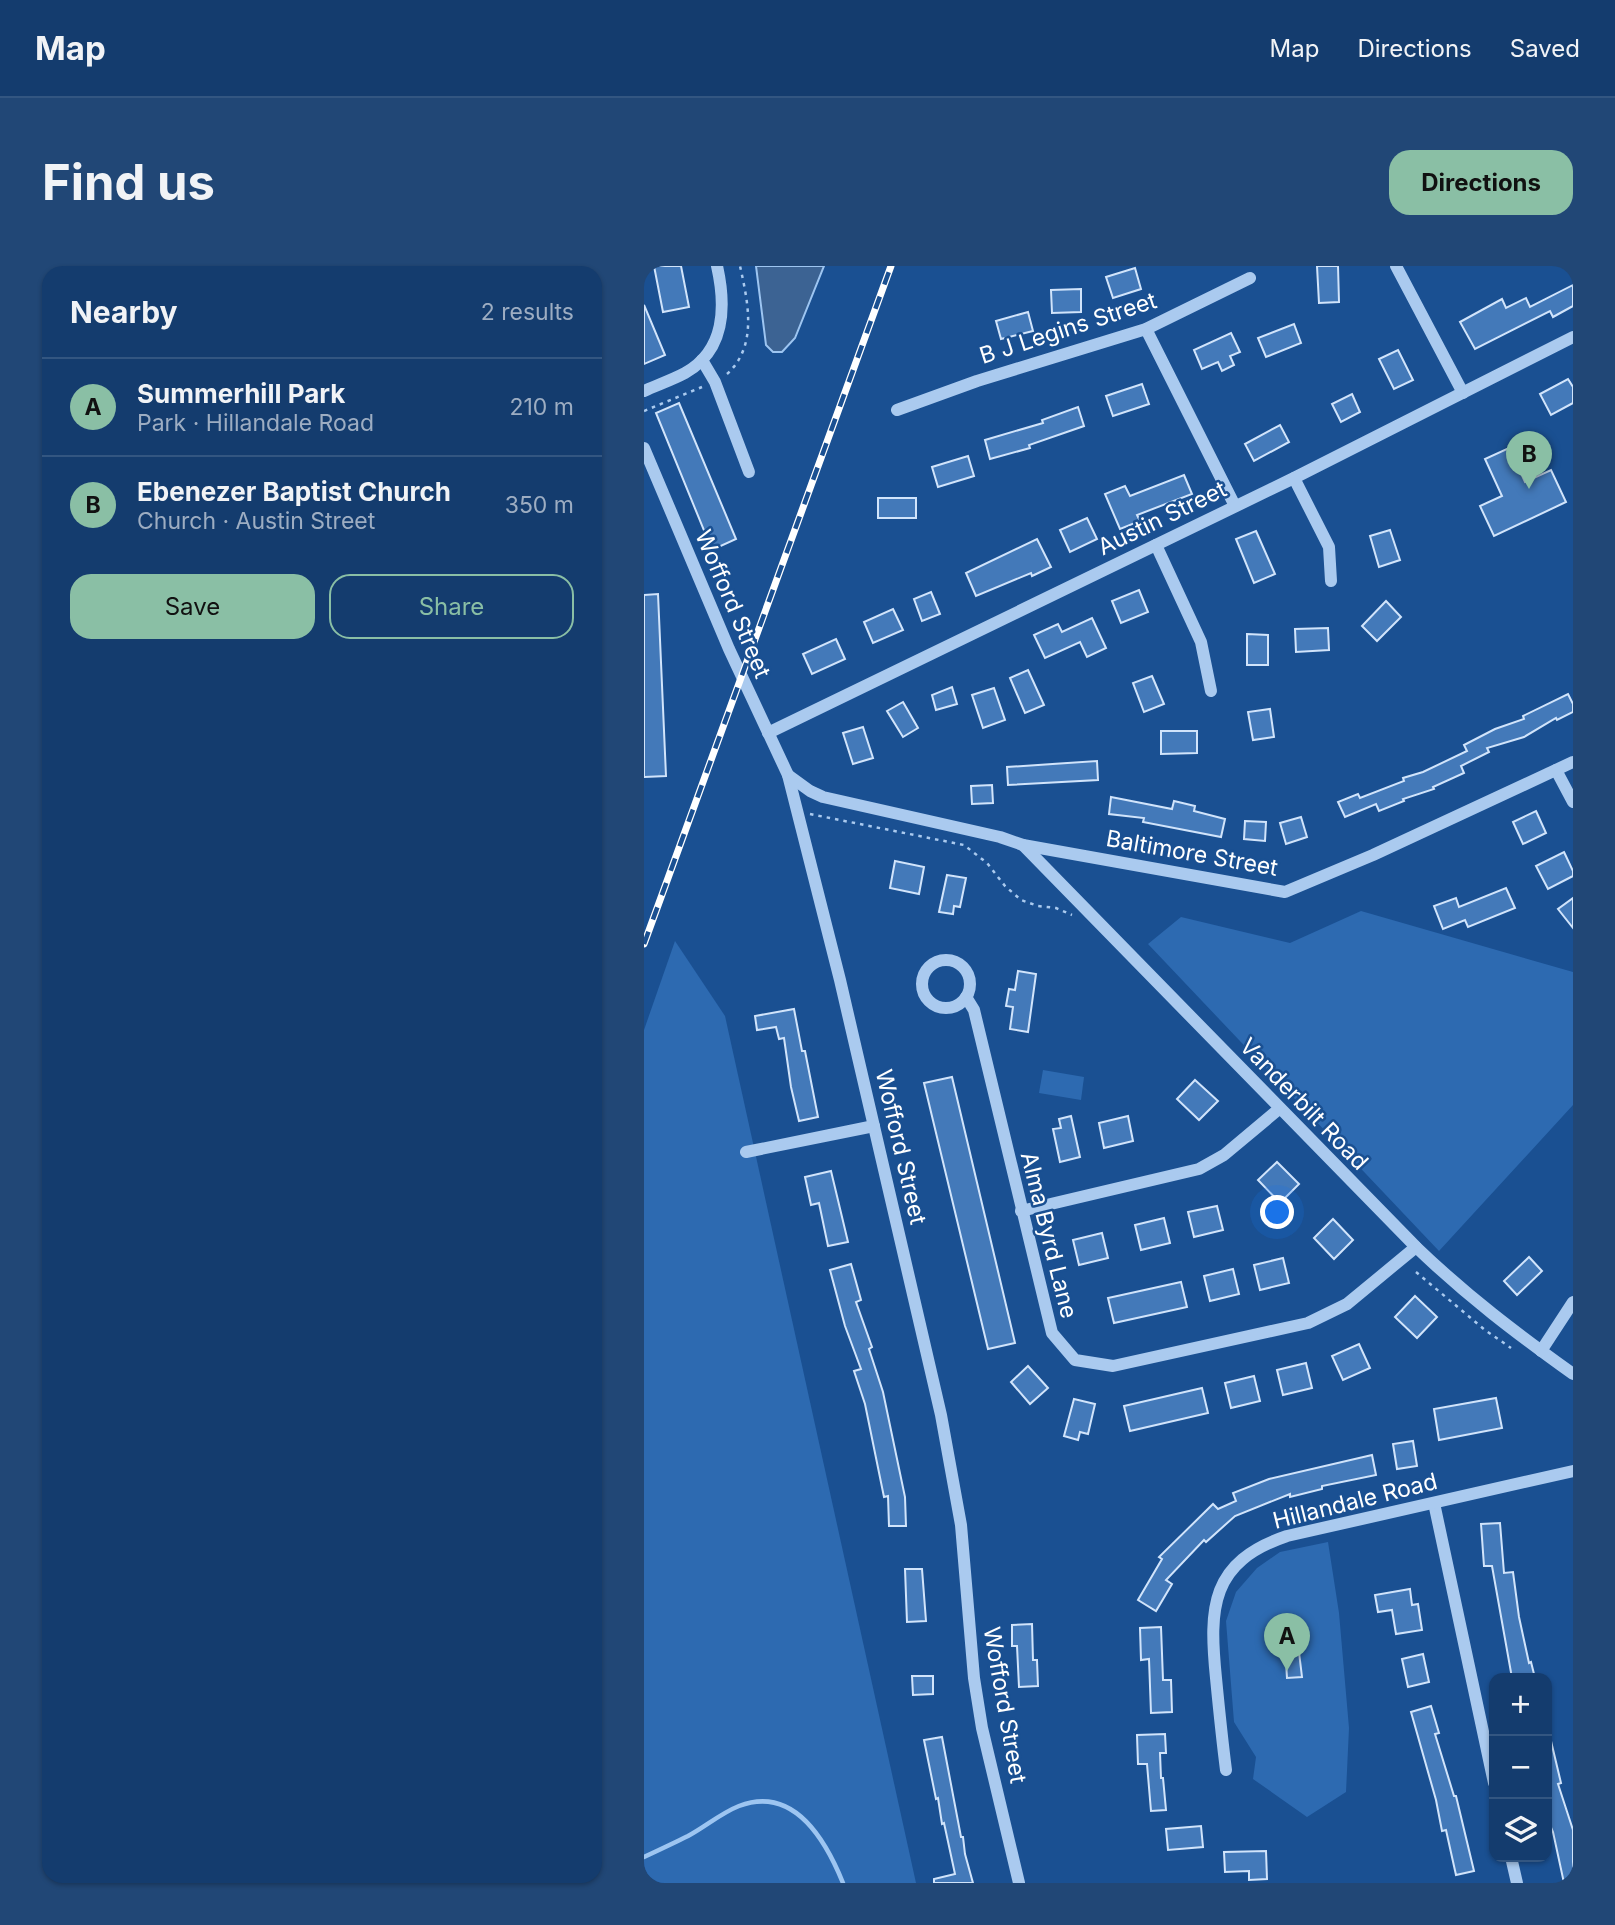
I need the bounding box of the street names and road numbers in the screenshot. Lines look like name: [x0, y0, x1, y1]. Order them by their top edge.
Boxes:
street label: B J Legins Street: [976, 286, 1160, 370]
street label: Austin Street: [1093, 475, 1231, 561]
street label: Wofford Street: [689, 526, 777, 683]
street label: Baltimore Street: [1104, 824, 1281, 882]
street label: Vanderbilt Road: [1234, 1032, 1374, 1176]
street label: Wofford Street: [870, 1067, 933, 1228]
street label: Alma Byrd Lane: [1015, 1149, 1083, 1321]
street label: Hillandale Road: [1270, 1467, 1440, 1535]
street label: Wofford Street: [977, 1625, 1033, 1786]

